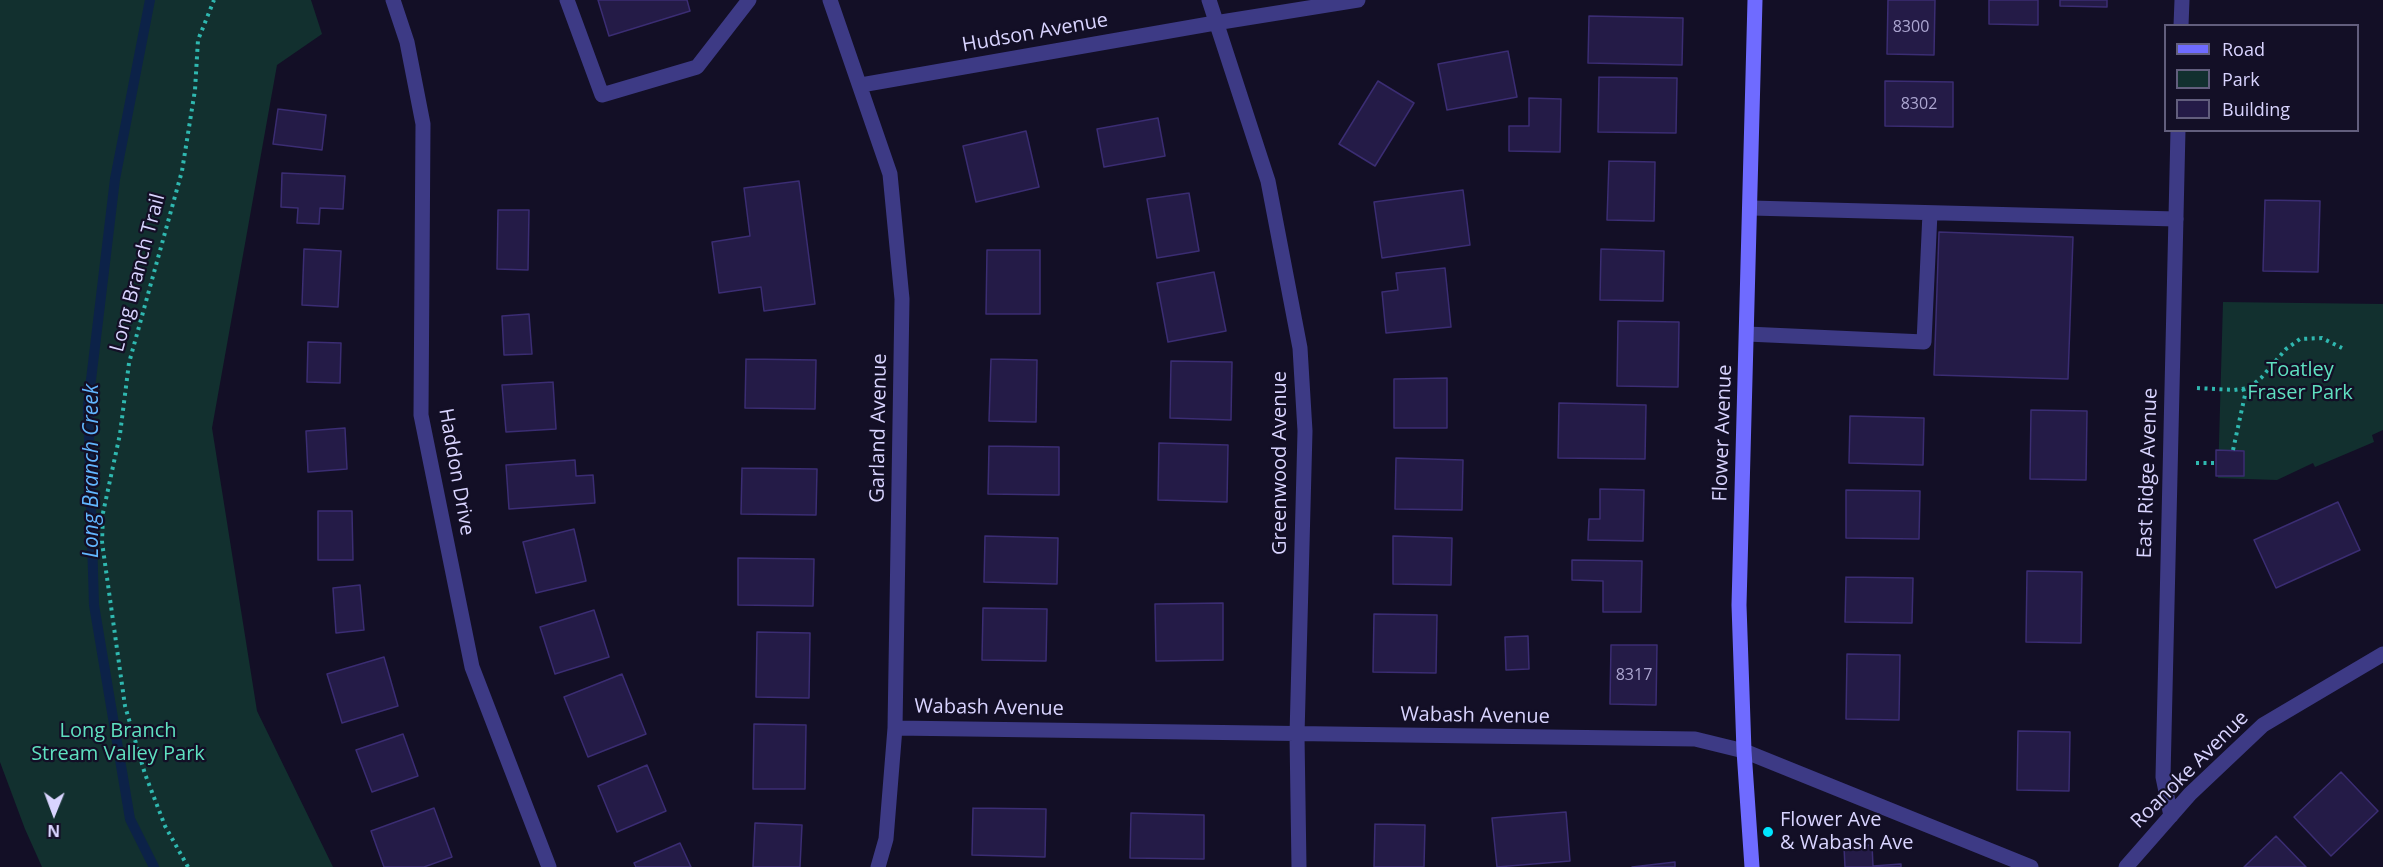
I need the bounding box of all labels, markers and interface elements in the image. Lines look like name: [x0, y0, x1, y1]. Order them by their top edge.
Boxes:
street label: Hudson Avenue: [960, 8, 1110, 58]
house number: 8300: [1893, 17, 1929, 37]
legend: [2164, 24, 2359, 132]
text: Road: [2222, 37, 2265, 61]
text: Park: [2222, 67, 2260, 91]
house number: 8302: [1901, 94, 1937, 114]
text: Building: [2222, 97, 2290, 121]
street label: Long Branch Trail: [105, 191, 171, 355]
street label: Garland Avenue: [866, 353, 892, 503]
park label: Toatley Fraser Park: [2247, 358, 2353, 405]
street label: Flower Avenue: [1709, 364, 1737, 502]
street label: Greenwood Avenue: [1268, 371, 1292, 555]
water label: Long Branch Creek: [79, 384, 105, 558]
street label: East Ridge Avenue: [2133, 387, 2163, 559]
street label: Haddon Drive: [433, 407, 479, 537]
house number: 8317: [1616, 665, 1652, 685]
street label: Wabash Avenue: [914, 695, 1064, 721]
street label: Wabash Avenue: [1400, 703, 1550, 729]
street label: Roanoke Avenue: [2126, 706, 2254, 834]
park label: Long Branch Stream Valley Park: [31, 719, 205, 766]
north arrow: [24, 783, 84, 843]
place label: Flower Ave & Wabash Ave: [1780, 808, 1914, 855]
text: N: [47, 820, 60, 842]
marker: Flower Ave & Wabash Ave: [1761, 825, 1775, 839]

